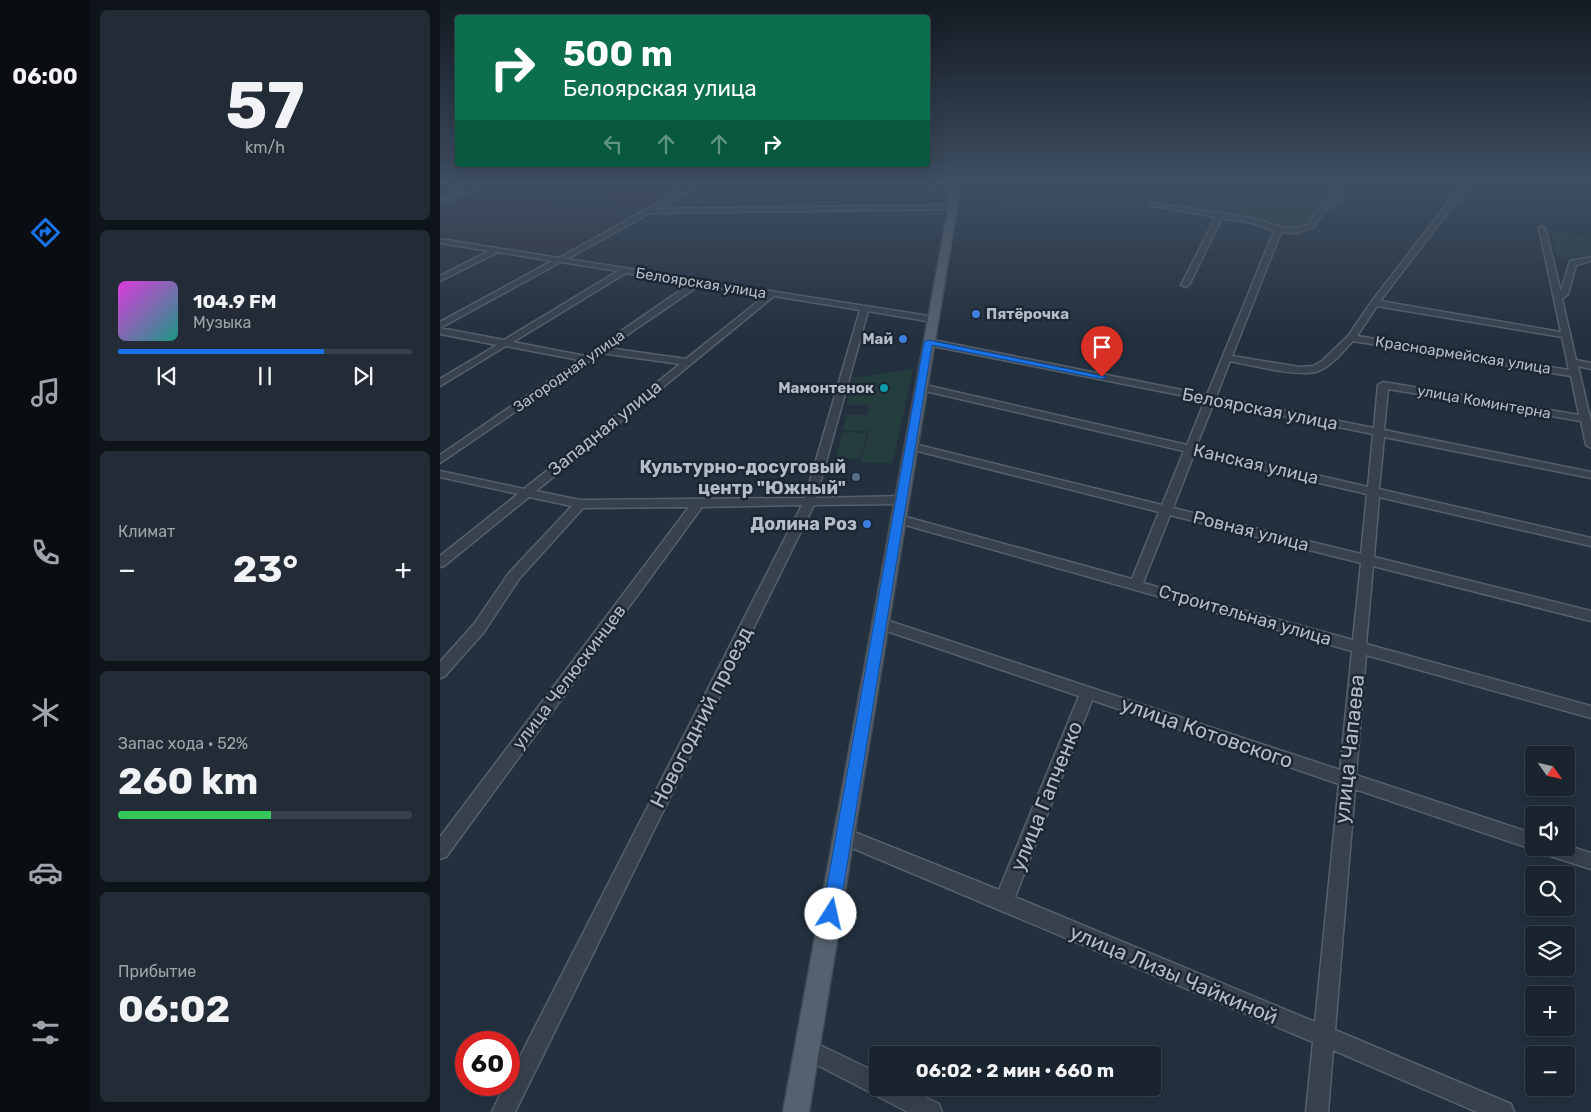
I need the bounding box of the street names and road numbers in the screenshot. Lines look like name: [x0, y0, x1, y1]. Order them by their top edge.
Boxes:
street label: Белоярская улица: [634, 264, 768, 302]
street label: Загородная улица: [510, 326, 628, 416]
street label: Красноармейская улица: [1374, 332, 1552, 378]
street label: Западная улица: [544, 376, 666, 480]
street label: улица Коминтерна: [1416, 381, 1552, 423]
street label: Белоярская улица: [1180, 383, 1340, 435]
street label: Канская улица: [1191, 439, 1321, 489]
street label: Ровная улица: [1191, 506, 1311, 556]
street label: Строительная улица: [1156, 580, 1334, 650]
street label: улица Челюскинцев: [507, 600, 631, 754]
street label: Новогодний проезд: [644, 622, 758, 812]
street label: улица Чапаева: [1329, 673, 1369, 825]
street label: улица Котовского: [1118, 691, 1296, 773]
street label: улица Гапченко: [1005, 717, 1087, 875]
street label: улица Лизы Чайкиной: [1066, 919, 1282, 1029]

